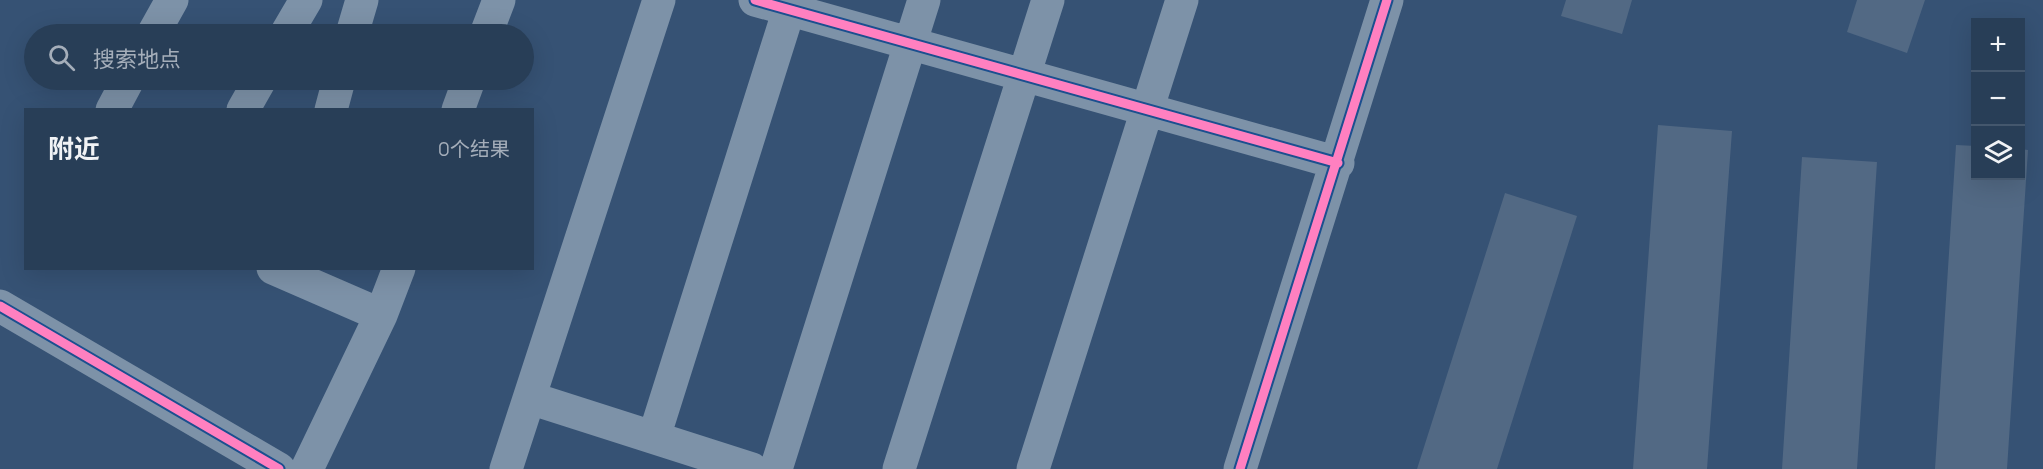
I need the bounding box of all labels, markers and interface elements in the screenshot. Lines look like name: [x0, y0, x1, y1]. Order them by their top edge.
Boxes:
map controls: [1971, 18, 2025, 180]
button: +: [1971, 18, 2025, 72]
search box: [24, 24, 534, 90]
icon: search: [45, 41, 78, 74]
text: 搜索地点: [93, 44, 181, 74]
button: −: [1971, 72, 2025, 126]
button: layers: [1971, 126, 2025, 180]
text: 附近: [48, 130, 100, 166]
text: 0个结果: [438, 135, 510, 162]

